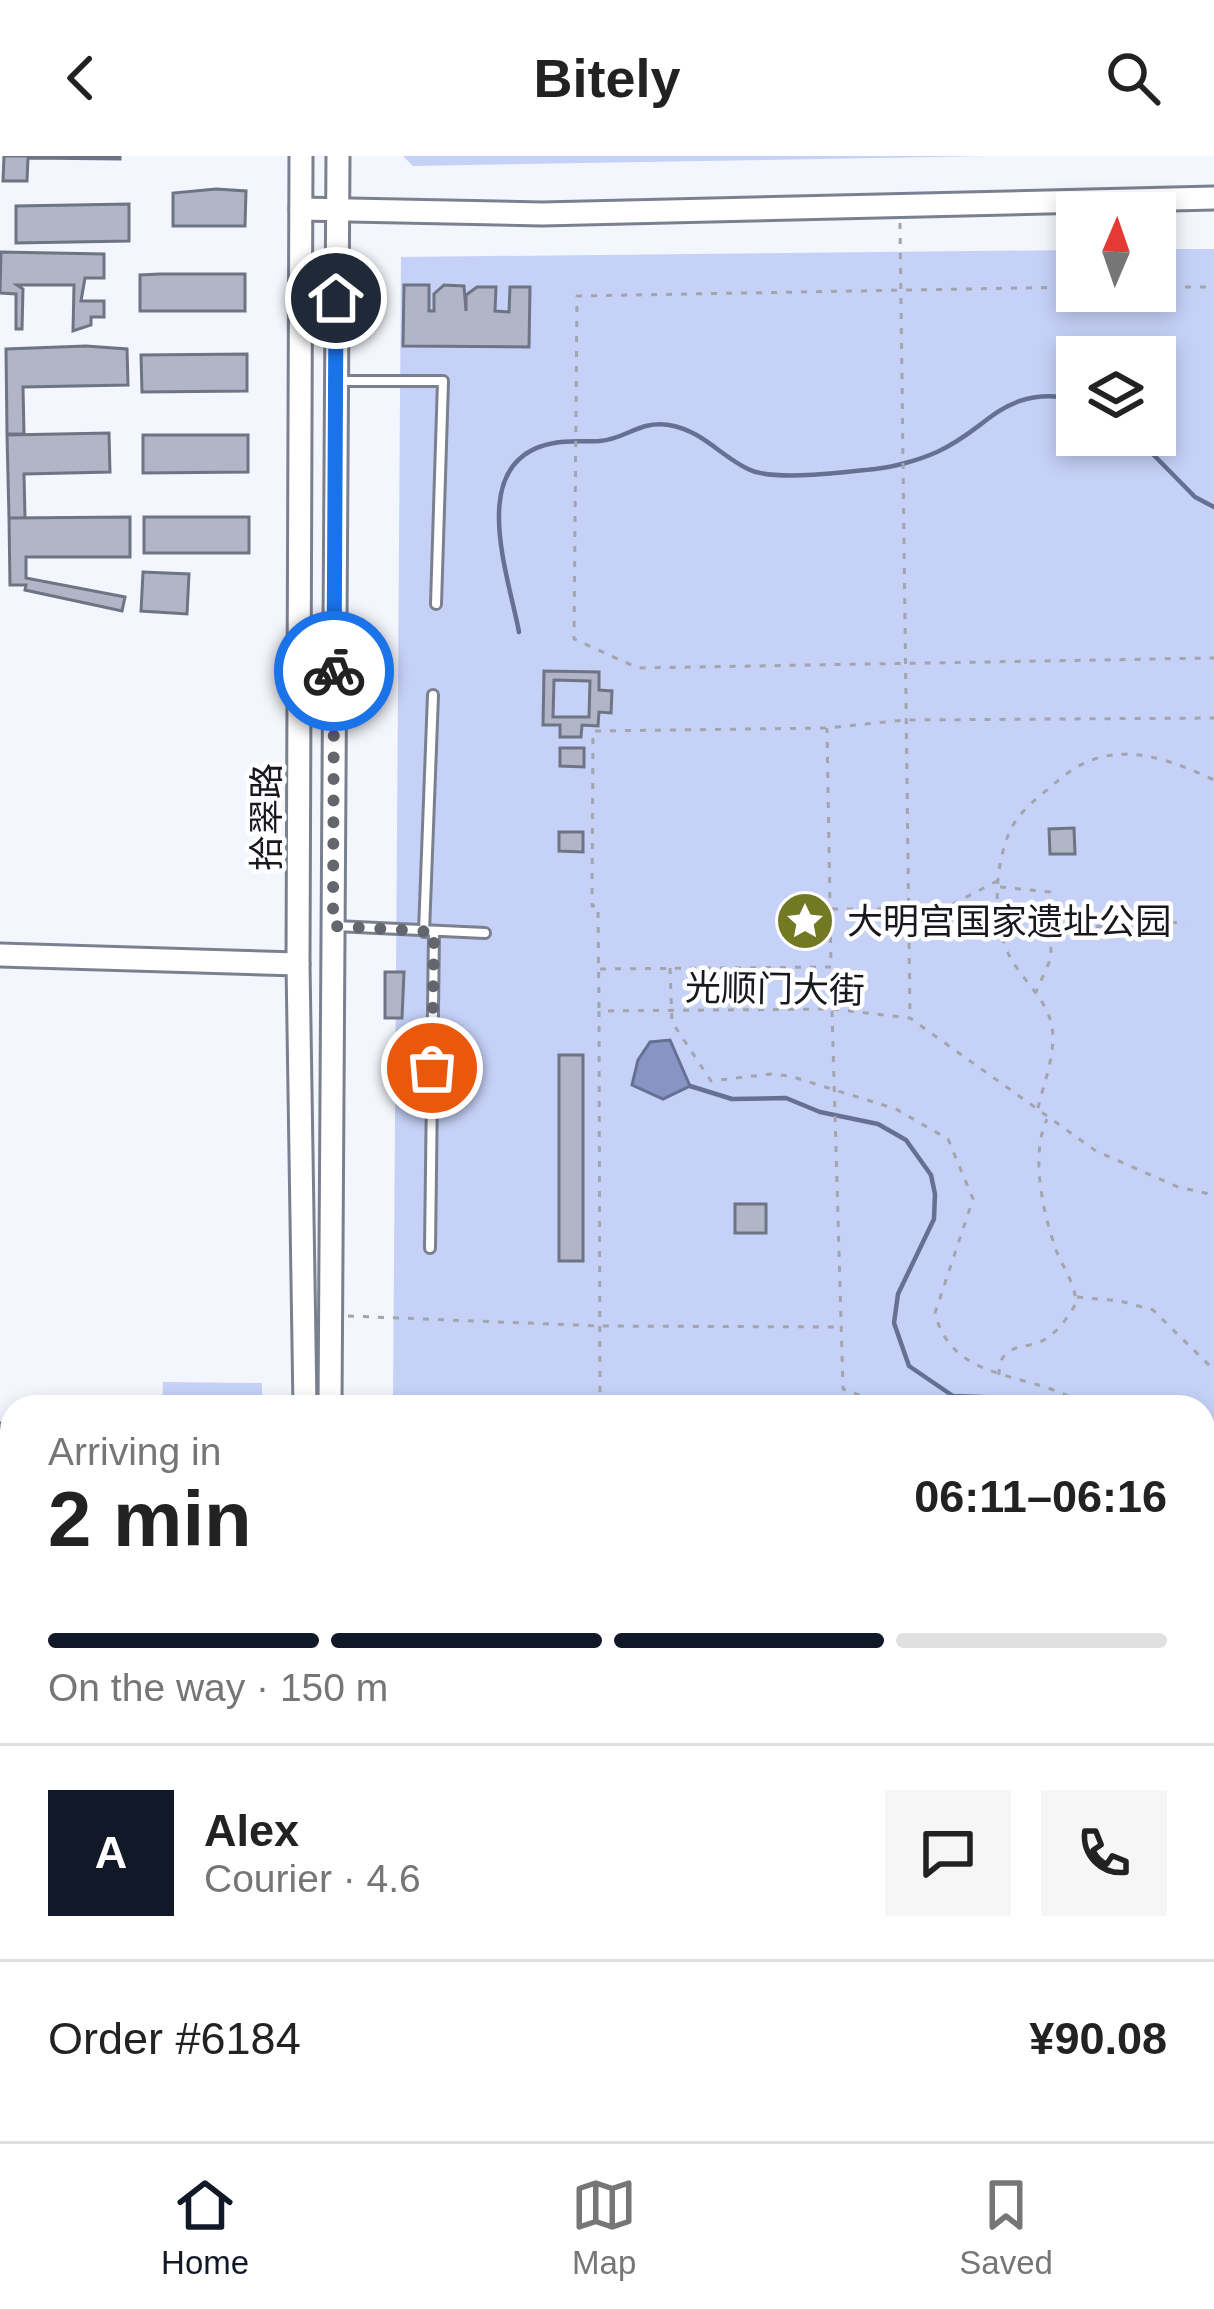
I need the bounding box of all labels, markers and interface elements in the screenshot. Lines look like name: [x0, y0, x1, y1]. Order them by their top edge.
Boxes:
icon: back: [48, 45, 114, 111]
icon: search: [1100, 45, 1166, 111]
text: Bitely: [533, 48, 681, 108]
north arrow: [1056, 192, 1176, 312]
map controls: [1056, 192, 1176, 456]
pin: [285, 247, 387, 349]
icon: home: [303, 265, 369, 331]
button: layers: [1056, 336, 1176, 456]
courier: [274, 611, 394, 731]
icon: bike: [301, 638, 367, 704]
street label: 拾翠路: [246, 763, 287, 871]
place icon: 大明宫国家遗址公园: [774, 890, 836, 952]
place label: 大明宫国家遗址公园: [847, 901, 1171, 942]
street label: 光顺门大街: [685, 967, 865, 1011]
pin: [381, 1017, 483, 1119]
icon: bag: [399, 1035, 465, 1101]
text: Arriving in: [48, 1430, 221, 1473]
text: 06:11–06:16: [914, 1471, 1167, 1522]
text: 2 min: [48, 1475, 252, 1563]
text: On the way · 150 m: [48, 1666, 388, 1709]
button: chat: [885, 1790, 1011, 1916]
button: phone: [1041, 1790, 1167, 1916]
text: Alex: [204, 1805, 299, 1856]
text: A: [95, 1827, 127, 1878]
text: Courier · 4.6: [204, 1857, 421, 1900]
text: Order #6184: [48, 2013, 301, 2064]
text: ¥90.08: [1029, 2013, 1167, 2064]
tab: Home: [161, 2172, 249, 2282]
tab: Map: [571, 2172, 637, 2282]
tab: Saved: [959, 2172, 1053, 2282]

